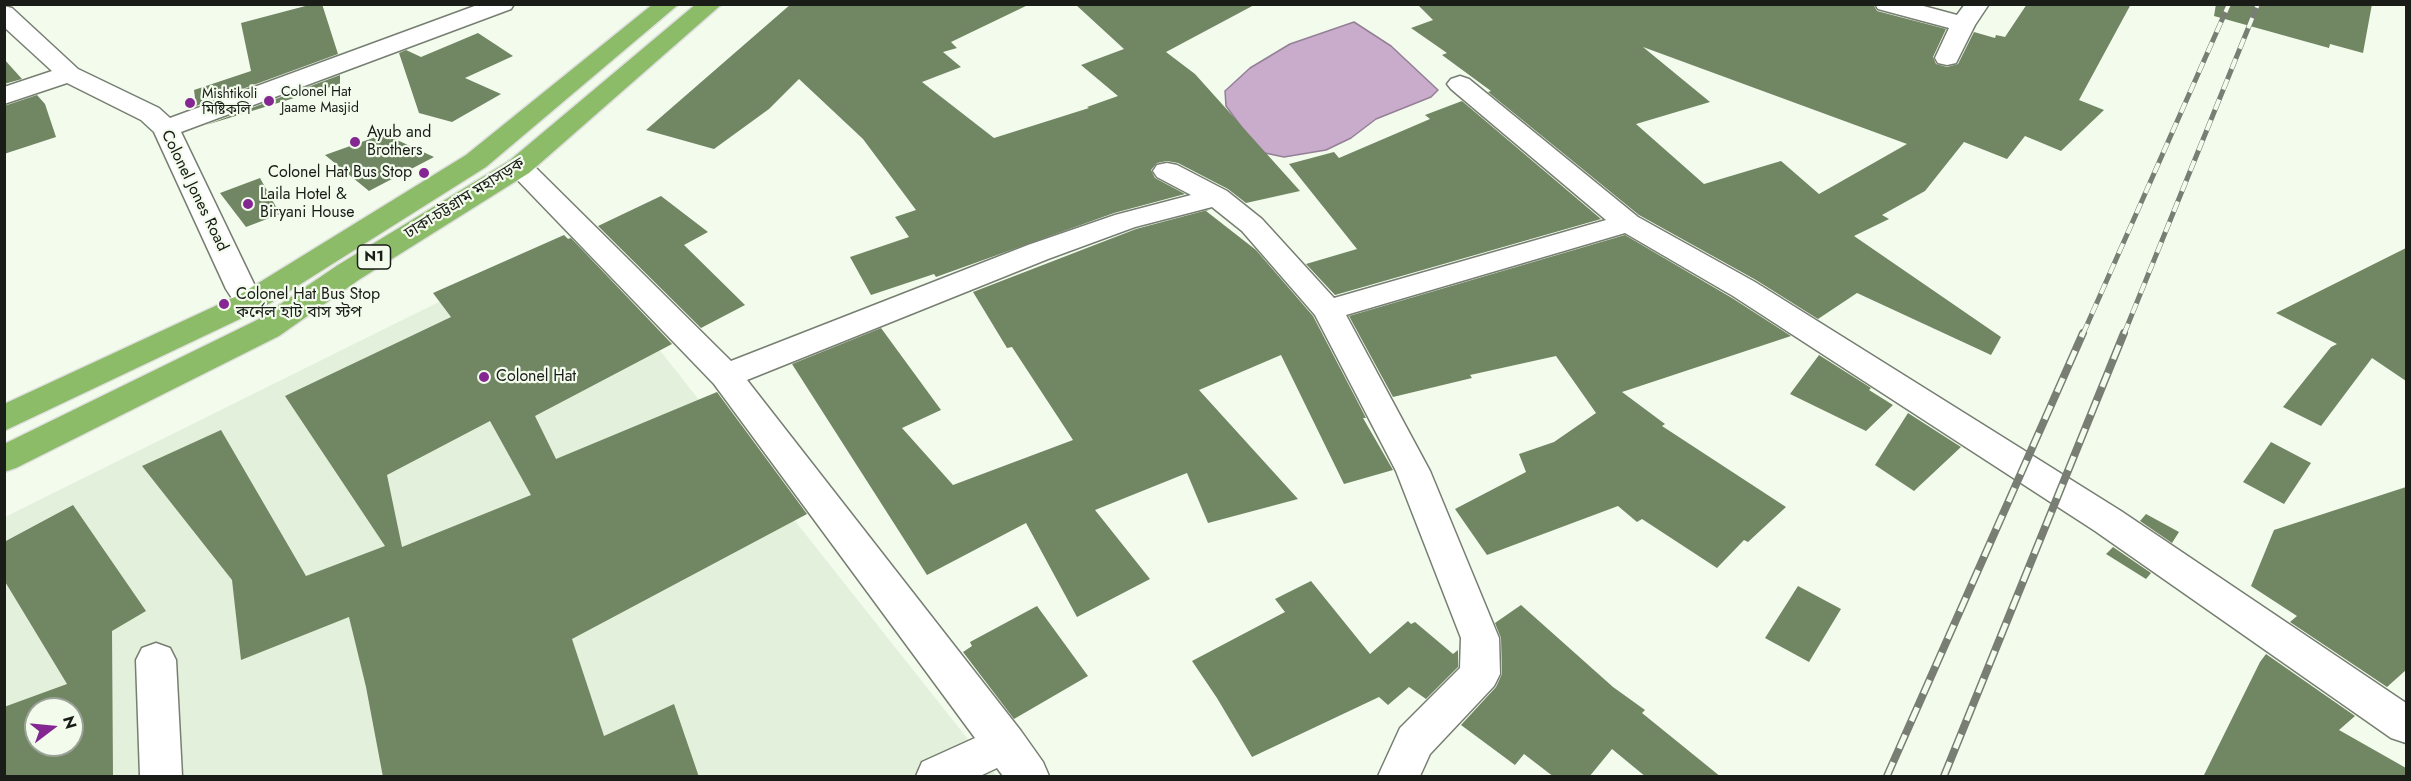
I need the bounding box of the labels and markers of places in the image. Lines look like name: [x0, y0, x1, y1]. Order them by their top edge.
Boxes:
place label: Colonel Hat Jaame Masjid: [281, 85, 359, 118]
place label: Mishtikoli মিষ্টিকলি: [202, 87, 257, 120]
marker: Colonel Hat Jaame Masjid: [262, 94, 276, 108]
marker: Mishtikoli মিষ্টিকলি: [183, 96, 197, 110]
place label: Ayub and Brothers: [367, 123, 431, 161]
marker: Ayub and Brothers: [348, 135, 362, 149]
place label: Colonel Hat Bus Stop: [268, 163, 412, 183]
marker: Colonel Hat Bus Stop: [417, 166, 431, 180]
place label: Laila Hotel & Biryani House: [260, 185, 354, 223]
marker: Laila Hotel & Biryani House: [241, 197, 255, 211]
place label: Colonel Hat Bus Stop কর্নেল হাট বাস স্টপ: [236, 285, 380, 323]
marker: Colonel Hat Bus Stop কর্নেল হাট বাস স্টপ: [217, 297, 231, 311]
place label: Colonel Hat: [496, 367, 576, 387]
marker: Colonel Hat: [477, 370, 491, 384]

